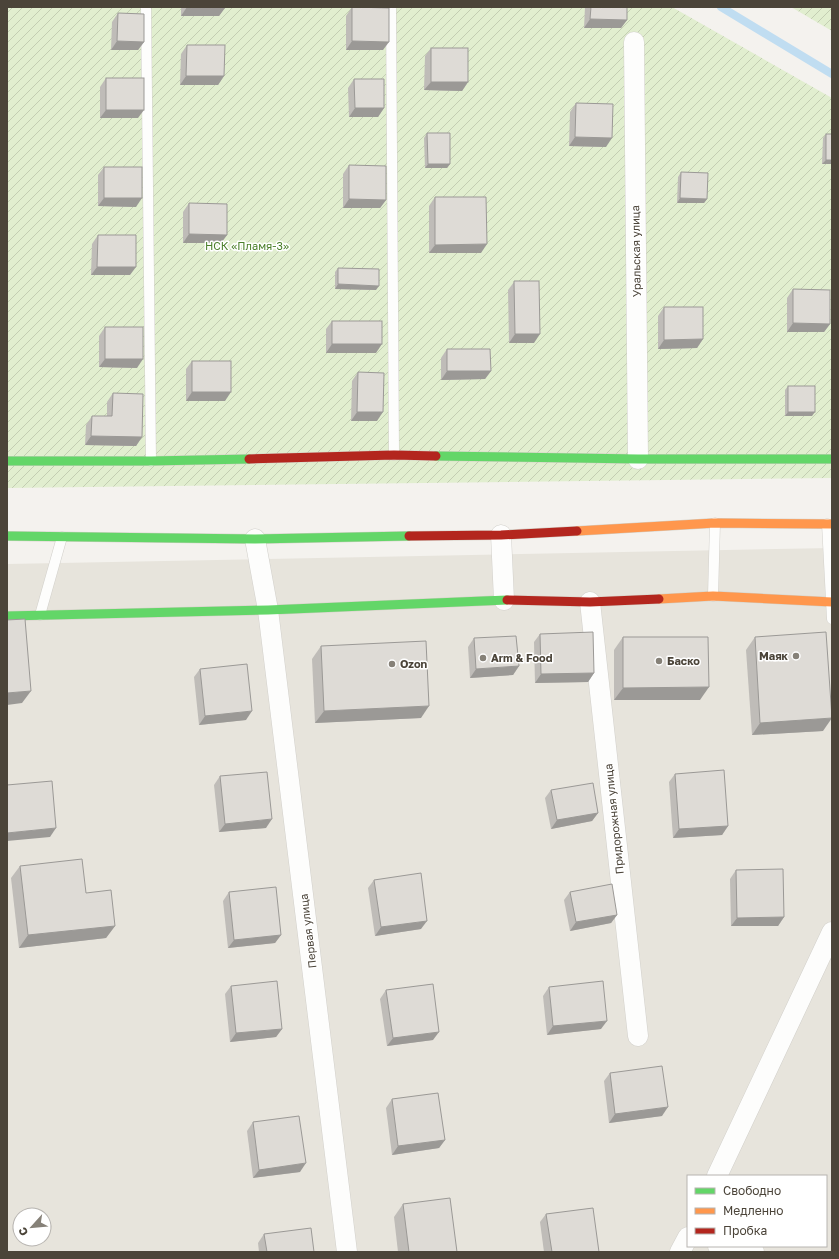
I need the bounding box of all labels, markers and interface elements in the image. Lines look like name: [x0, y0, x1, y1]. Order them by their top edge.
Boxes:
street label: Уральская улица: [628, 205, 643, 297]
park label: НСК «Пламя-3»: [205, 239, 289, 252]
place label: Маяк: [759, 649, 789, 662]
place label: Arm & Food: [491, 651, 553, 664]
marker: Маяк: [791, 651, 801, 661]
marker: Arm & Food: [478, 653, 488, 663]
place label: Баско: [667, 654, 700, 667]
marker: Баско: [654, 656, 664, 666]
place label: Ozon: [400, 657, 428, 670]
marker: Ozon: [387, 659, 397, 669]
street label: Придорожная улица: [601, 763, 626, 875]
street label: Первая улица: [296, 893, 319, 969]
legend: [687, 1175, 827, 1247]
text: Свободно: [723, 1183, 781, 1198]
text: Медленно: [723, 1203, 783, 1218]
north arrow: [12, 1207, 52, 1247]
text: Пробка: [723, 1223, 767, 1238]
text: С: [15, 1225, 30, 1238]

